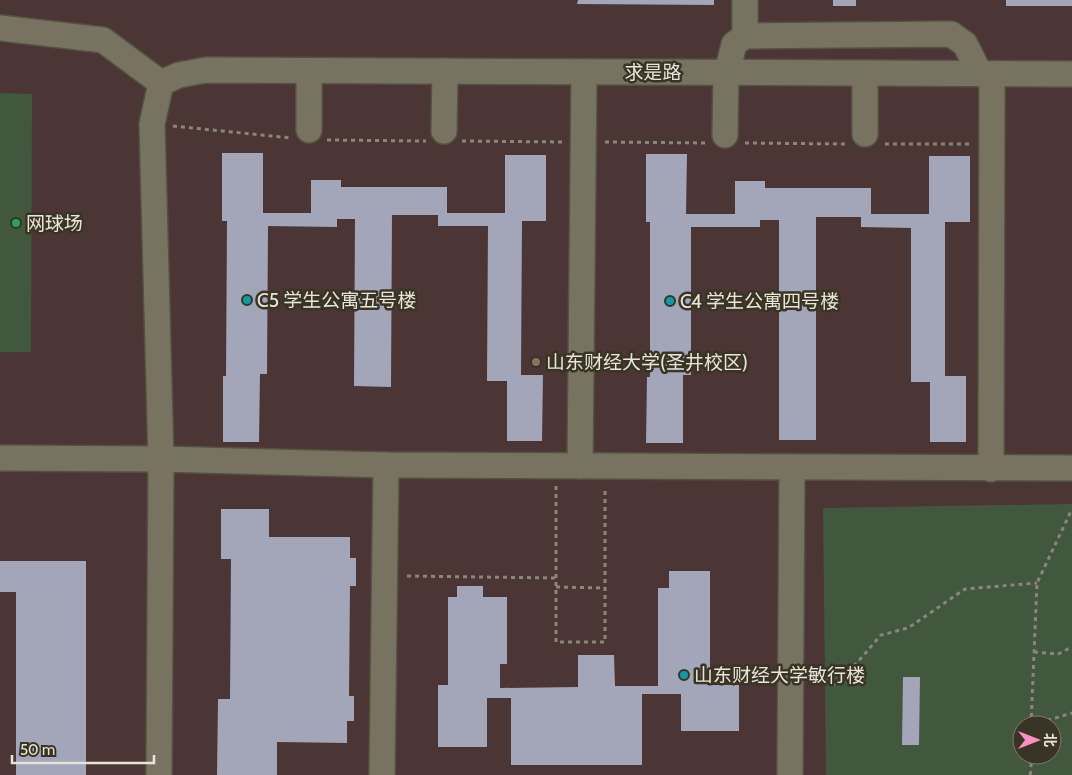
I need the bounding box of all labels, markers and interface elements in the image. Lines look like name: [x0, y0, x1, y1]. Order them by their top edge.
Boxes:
street label: 求是路: [624, 61, 682, 84]
place label: 网球场: [26, 212, 83, 235]
marker: 网球场: [10, 217, 22, 229]
place label: C5 学生公寓五号楼: [257, 289, 416, 312]
place label: C4 学生公寓四号楼: [680, 290, 839, 313]
marker: C5 学生公寓五号楼: [241, 294, 253, 306]
marker: C4 学生公寓四号楼: [664, 295, 676, 307]
place label: 山东财经大学(圣井校区): [546, 351, 748, 374]
marker: 山东财经大学(圣井校区): [530, 356, 542, 368]
place label: 山东财经大学敏行楼: [694, 664, 865, 687]
marker: 山东财经大学敏行楼: [678, 669, 690, 681]
north arrow: [1012, 715, 1062, 765]
scale bar: [12, 732, 155, 764]
text: 北: [1041, 733, 1059, 747]
text: 50 m: [20, 741, 55, 759]

